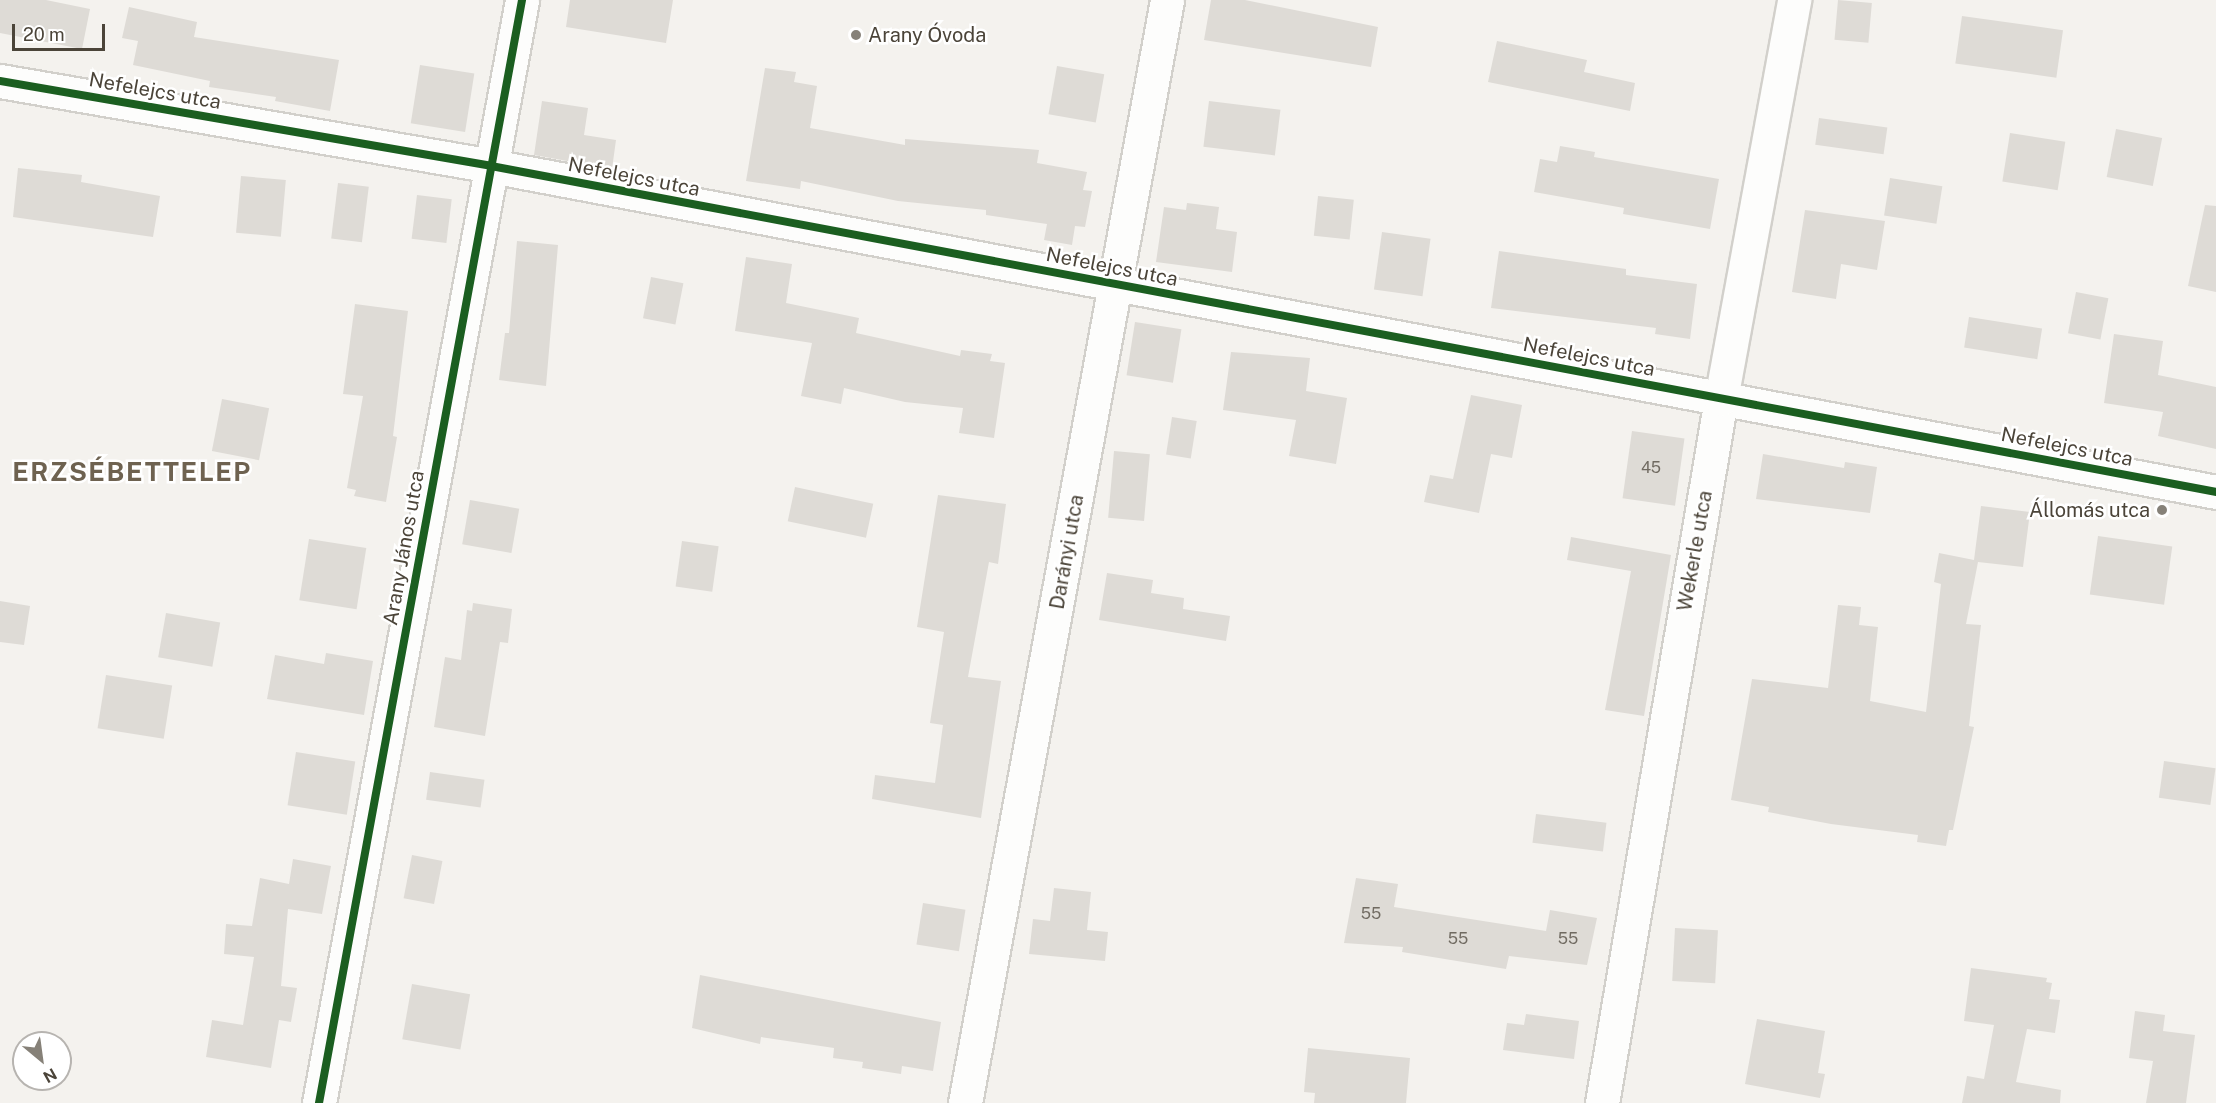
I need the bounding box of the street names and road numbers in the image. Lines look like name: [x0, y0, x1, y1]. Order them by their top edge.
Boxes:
street label: Nefelejcs utca: [87, 68, 223, 114]
street label: Nefelejcs utca: [566, 152, 702, 202]
street label: Nefelejcs utca: [1044, 242, 1180, 292]
street label: Nefelejcs utca: [1521, 332, 1657, 382]
street label: Nefelejcs utca: [1999, 422, 2135, 472]
street label: Arany János utca: [379, 469, 429, 627]
street label: Wekerle utca: [1673, 489, 1717, 613]
street label: Darányi utca: [1045, 493, 1089, 611]

